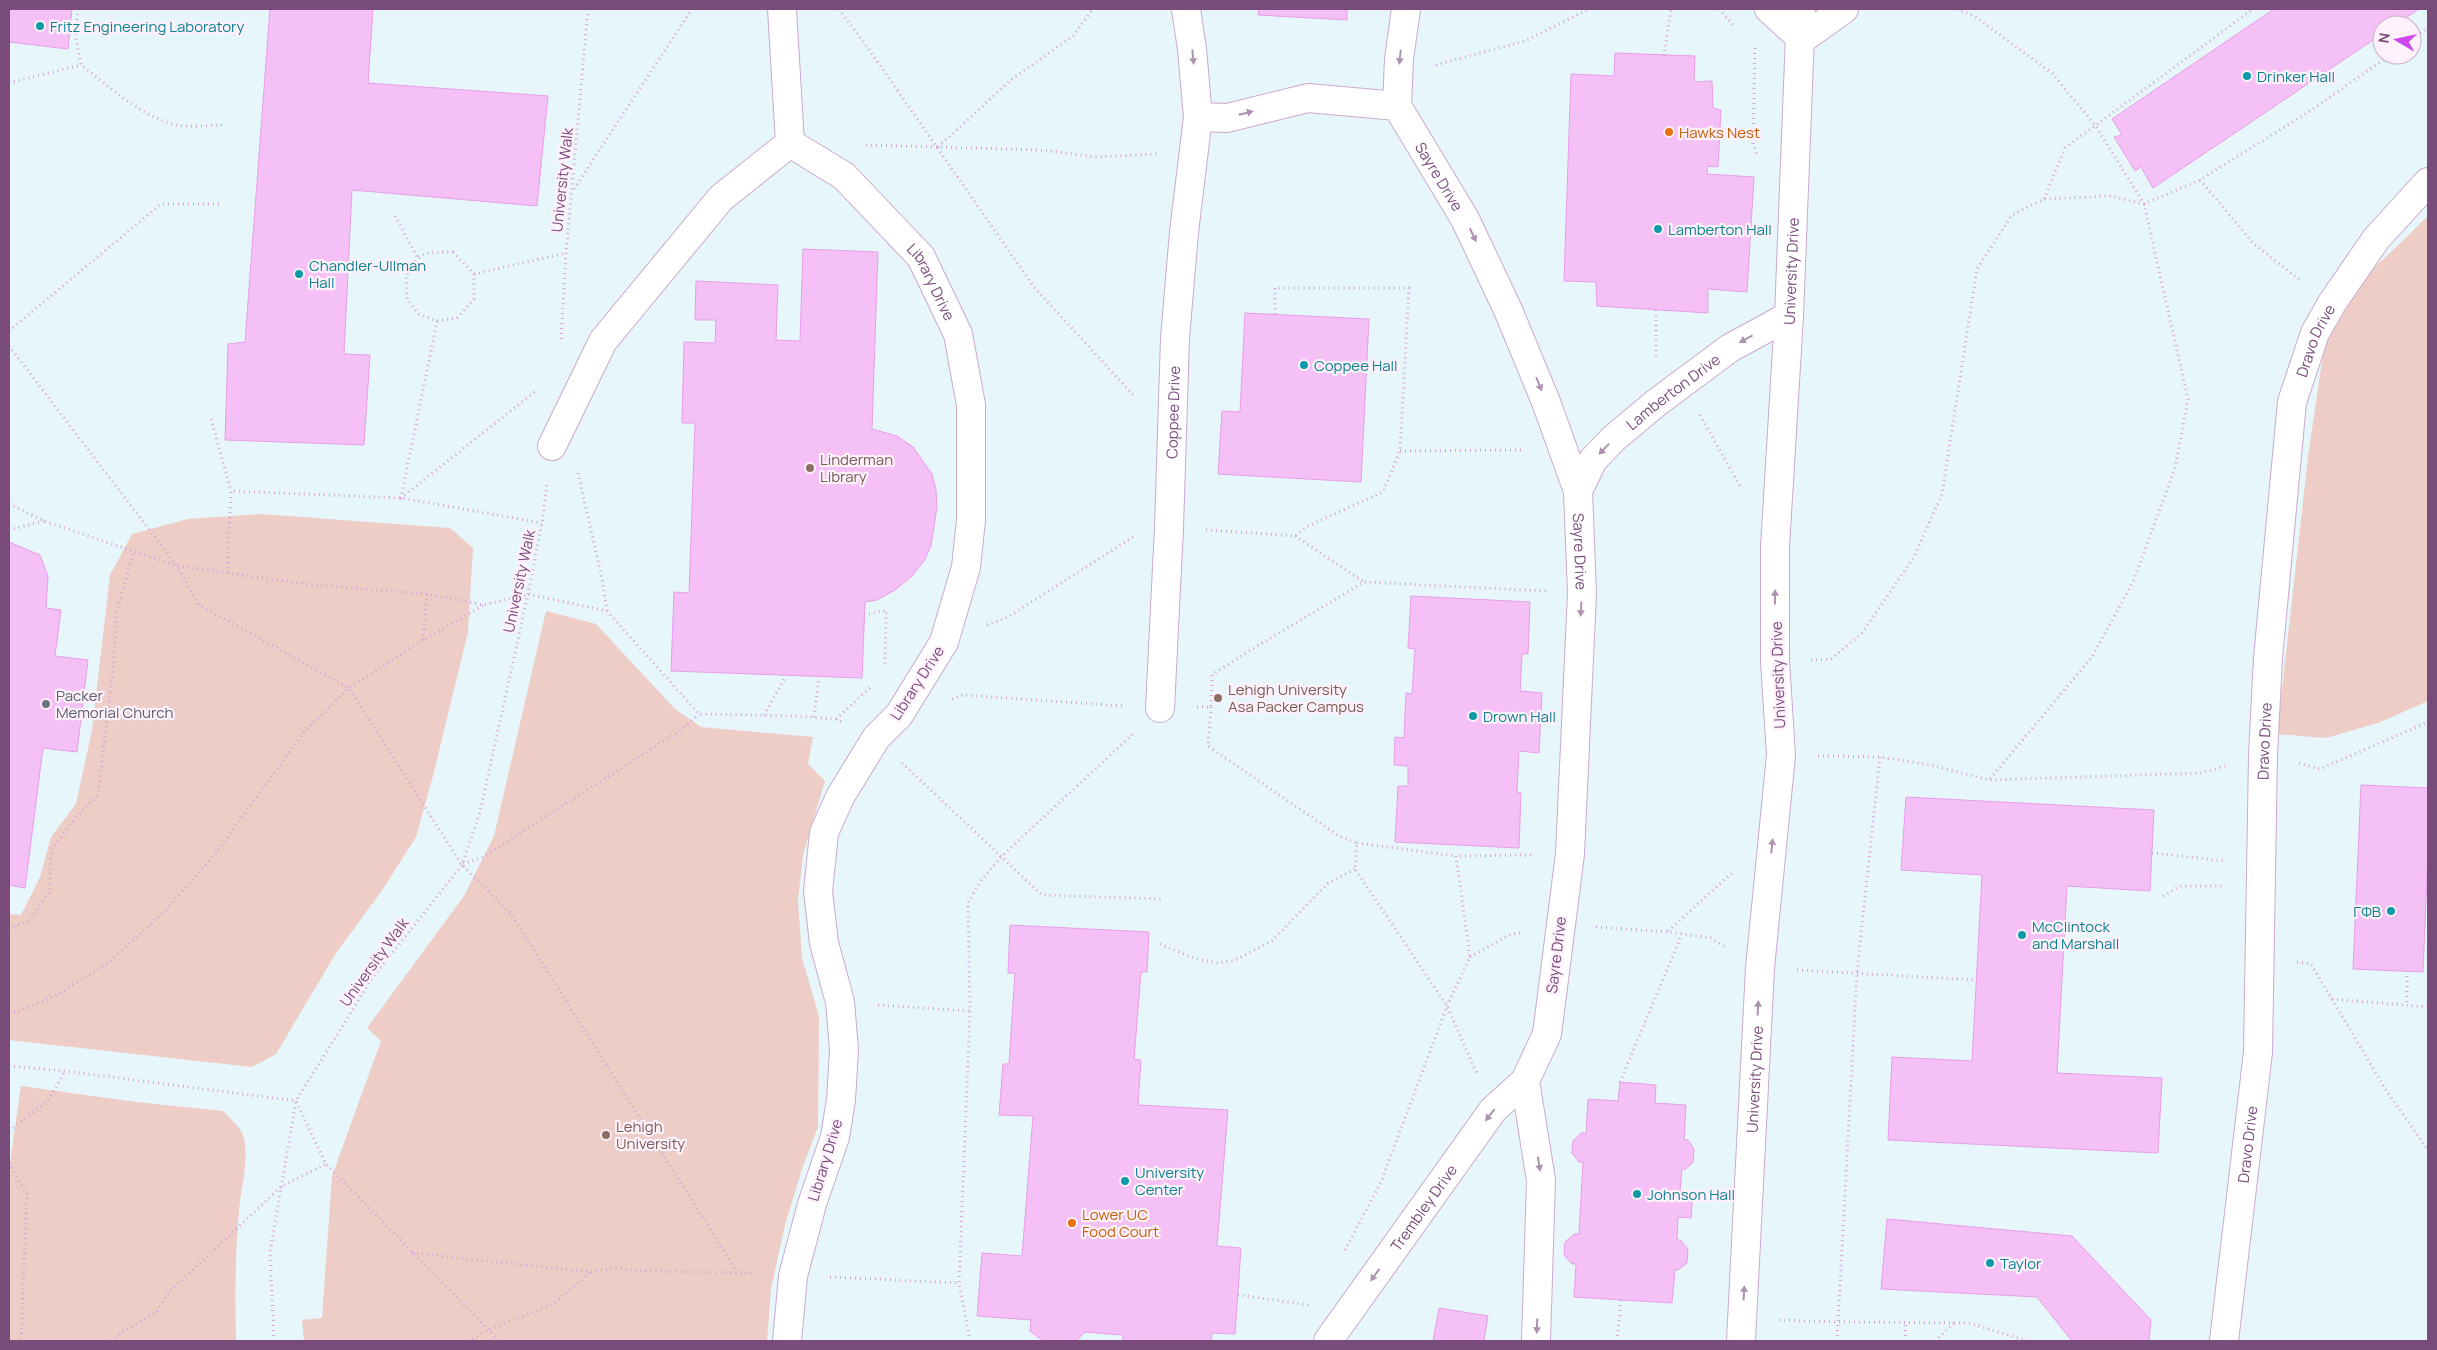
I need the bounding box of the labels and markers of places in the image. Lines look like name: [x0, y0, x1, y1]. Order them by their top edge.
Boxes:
place label: Fritz Engineering Laboratory: [50, 16, 244, 37]
marker: Fritz Engineering Laboratory: [34, 20, 46, 32]
place label: Drinker Hall: [2257, 66, 2335, 87]
marker: Drinker Hall: [2241, 70, 2253, 82]
place label: Hawks Nest: [1679, 122, 1760, 143]
marker: Hawks Nest: [1663, 126, 1675, 138]
place label: Lamberton Hall: [1668, 219, 1772, 240]
marker: Lamberton Hall: [1652, 223, 1664, 235]
place label: Chandler-Ullman Hall: [309, 255, 426, 293]
marker: Chandler-Ullman Hall: [293, 268, 305, 280]
place label: Coppee Hall: [1314, 355, 1398, 376]
marker: Coppee Hall: [1298, 359, 1310, 371]
place label: Linderman Library: [820, 449, 893, 487]
marker: Linderman Library: [804, 462, 816, 474]
place label: Lehigh University Asa Packer Campus: [1228, 679, 1364, 717]
place label: Packer Memorial Church: [56, 685, 174, 723]
marker: Lehigh University Asa Packer Campus: [1212, 692, 1224, 704]
marker: Packer Memorial Church: [40, 698, 52, 710]
place label: Drown Hall: [1483, 706, 1556, 727]
marker: Drown Hall: [1467, 710, 1479, 722]
place label: ΓΦΒ: [2353, 901, 2381, 922]
marker: ΓΦΒ: [2385, 905, 2397, 917]
place label: McClintock and Marshall: [2032, 916, 2119, 954]
marker: McClintock and Marshall: [2016, 929, 2028, 941]
place label: Lehigh University: [616, 1116, 685, 1154]
marker: Lehigh University: [600, 1129, 612, 1141]
place label: University Center: [1135, 1162, 1204, 1200]
marker: University Center: [1119, 1175, 1131, 1187]
place label: Johnson Hall: [1647, 1184, 1735, 1205]
marker: Johnson Hall: [1631, 1188, 1643, 1200]
place label: Lower UC Food Court: [1082, 1204, 1159, 1242]
marker: Lower UC Food Court: [1066, 1217, 1078, 1229]
place label: Taylor: [2000, 1253, 2042, 1274]
marker: Taylor: [1984, 1257, 1996, 1269]

